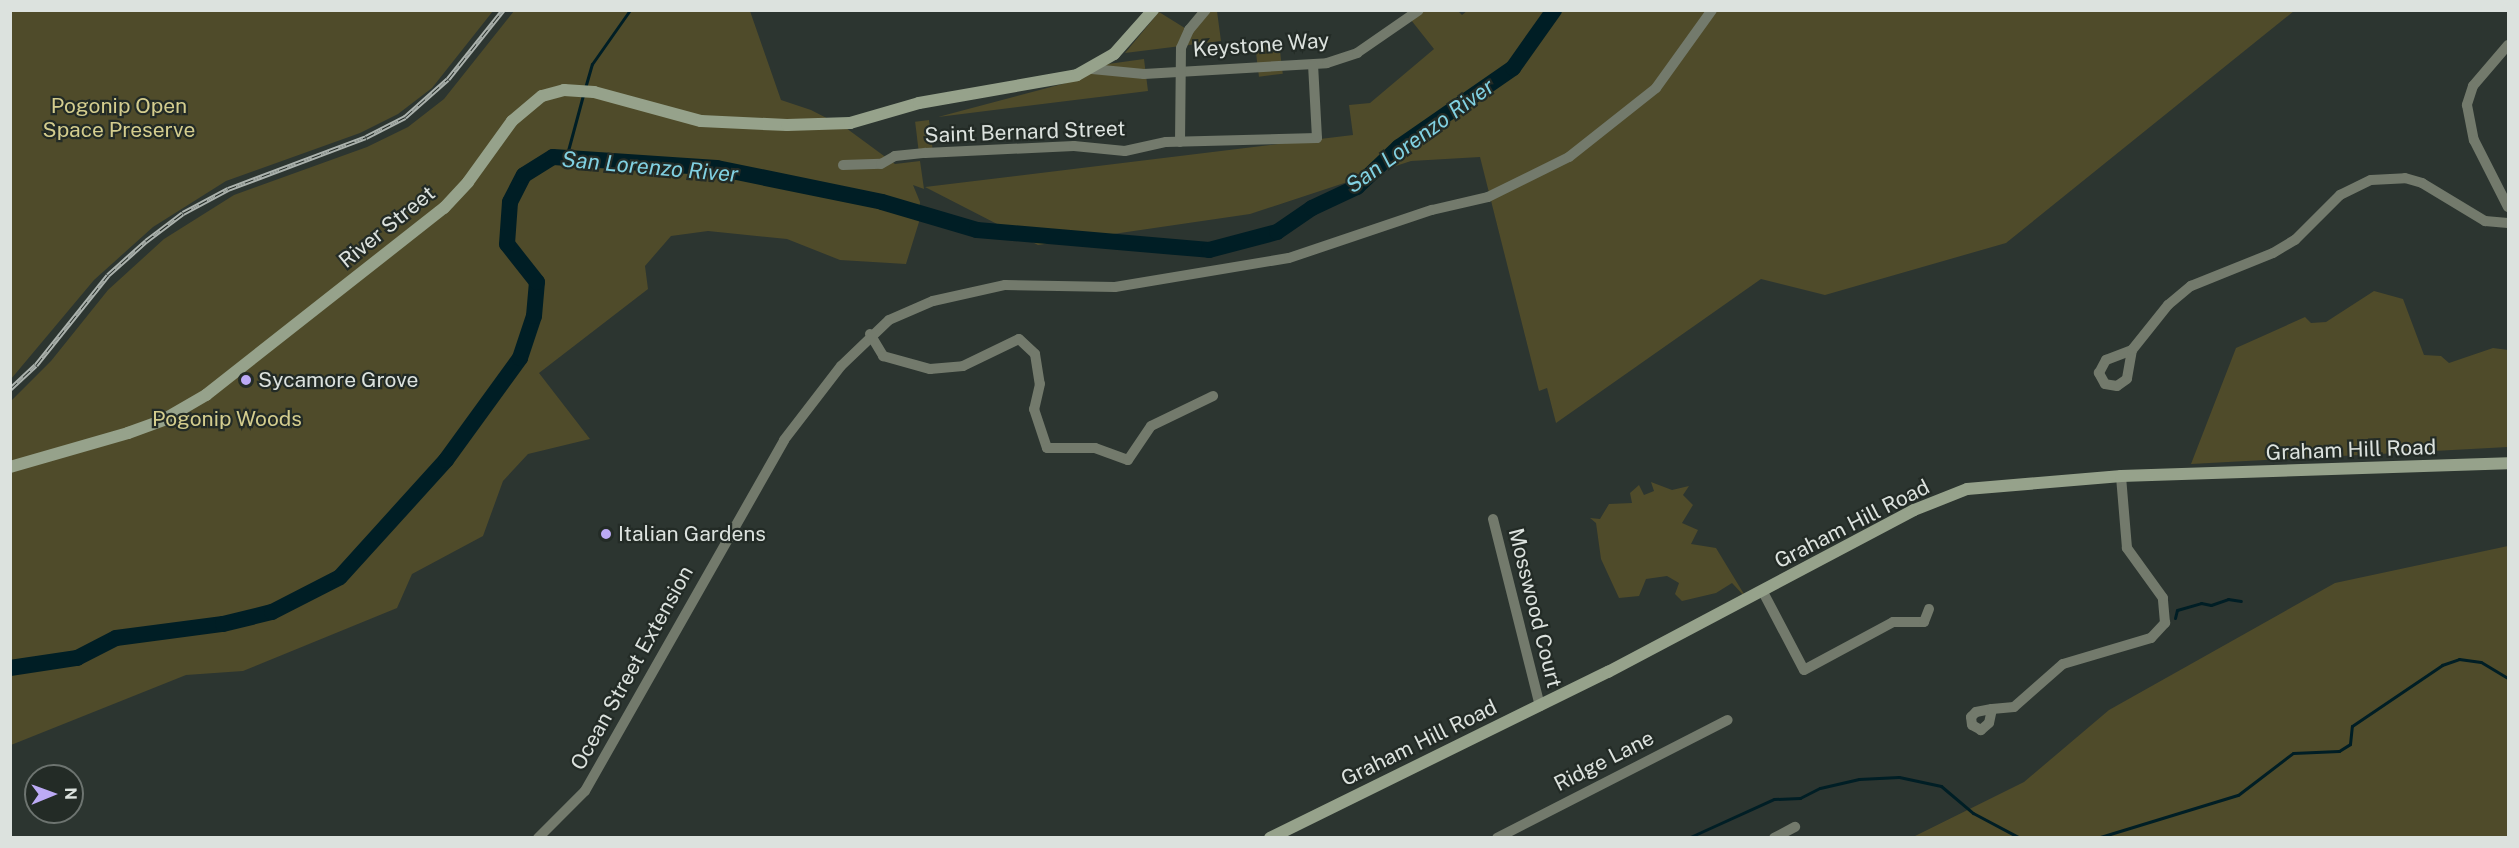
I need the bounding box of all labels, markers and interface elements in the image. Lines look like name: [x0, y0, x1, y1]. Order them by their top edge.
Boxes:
street label: Keystone Way: [1192, 28, 1330, 62]
water label: San Lorenzo River: [1340, 73, 1500, 199]
park label: Pogonip Open Space Preserve: [43, 93, 195, 143]
street label: Saint Bernard Street: [924, 116, 1126, 148]
water label: San Lorenzo River: [561, 146, 739, 188]
street label: River Street: [334, 181, 440, 273]
place label: Sycamore Grove: [258, 367, 419, 393]
marker: Sycamore Grove: [239, 373, 253, 387]
park label: Pogonip Woods: [152, 406, 302, 432]
street label: Graham Hill Road: [2265, 434, 2437, 466]
street label: Graham Hill Road: [1770, 474, 1934, 574]
place label: Italian Gardens: [618, 521, 766, 547]
street label: Mosswood Court: [1503, 526, 1567, 690]
marker: Italian Gardens: [599, 527, 613, 541]
street label: Ocean Street Extension: [565, 562, 699, 774]
street label: Graham Hill Road: [1337, 694, 1501, 792]
street label: Ridge Lane: [1550, 725, 1658, 797]
north arrow: [24, 764, 84, 824]
text: N: [61, 787, 80, 800]

